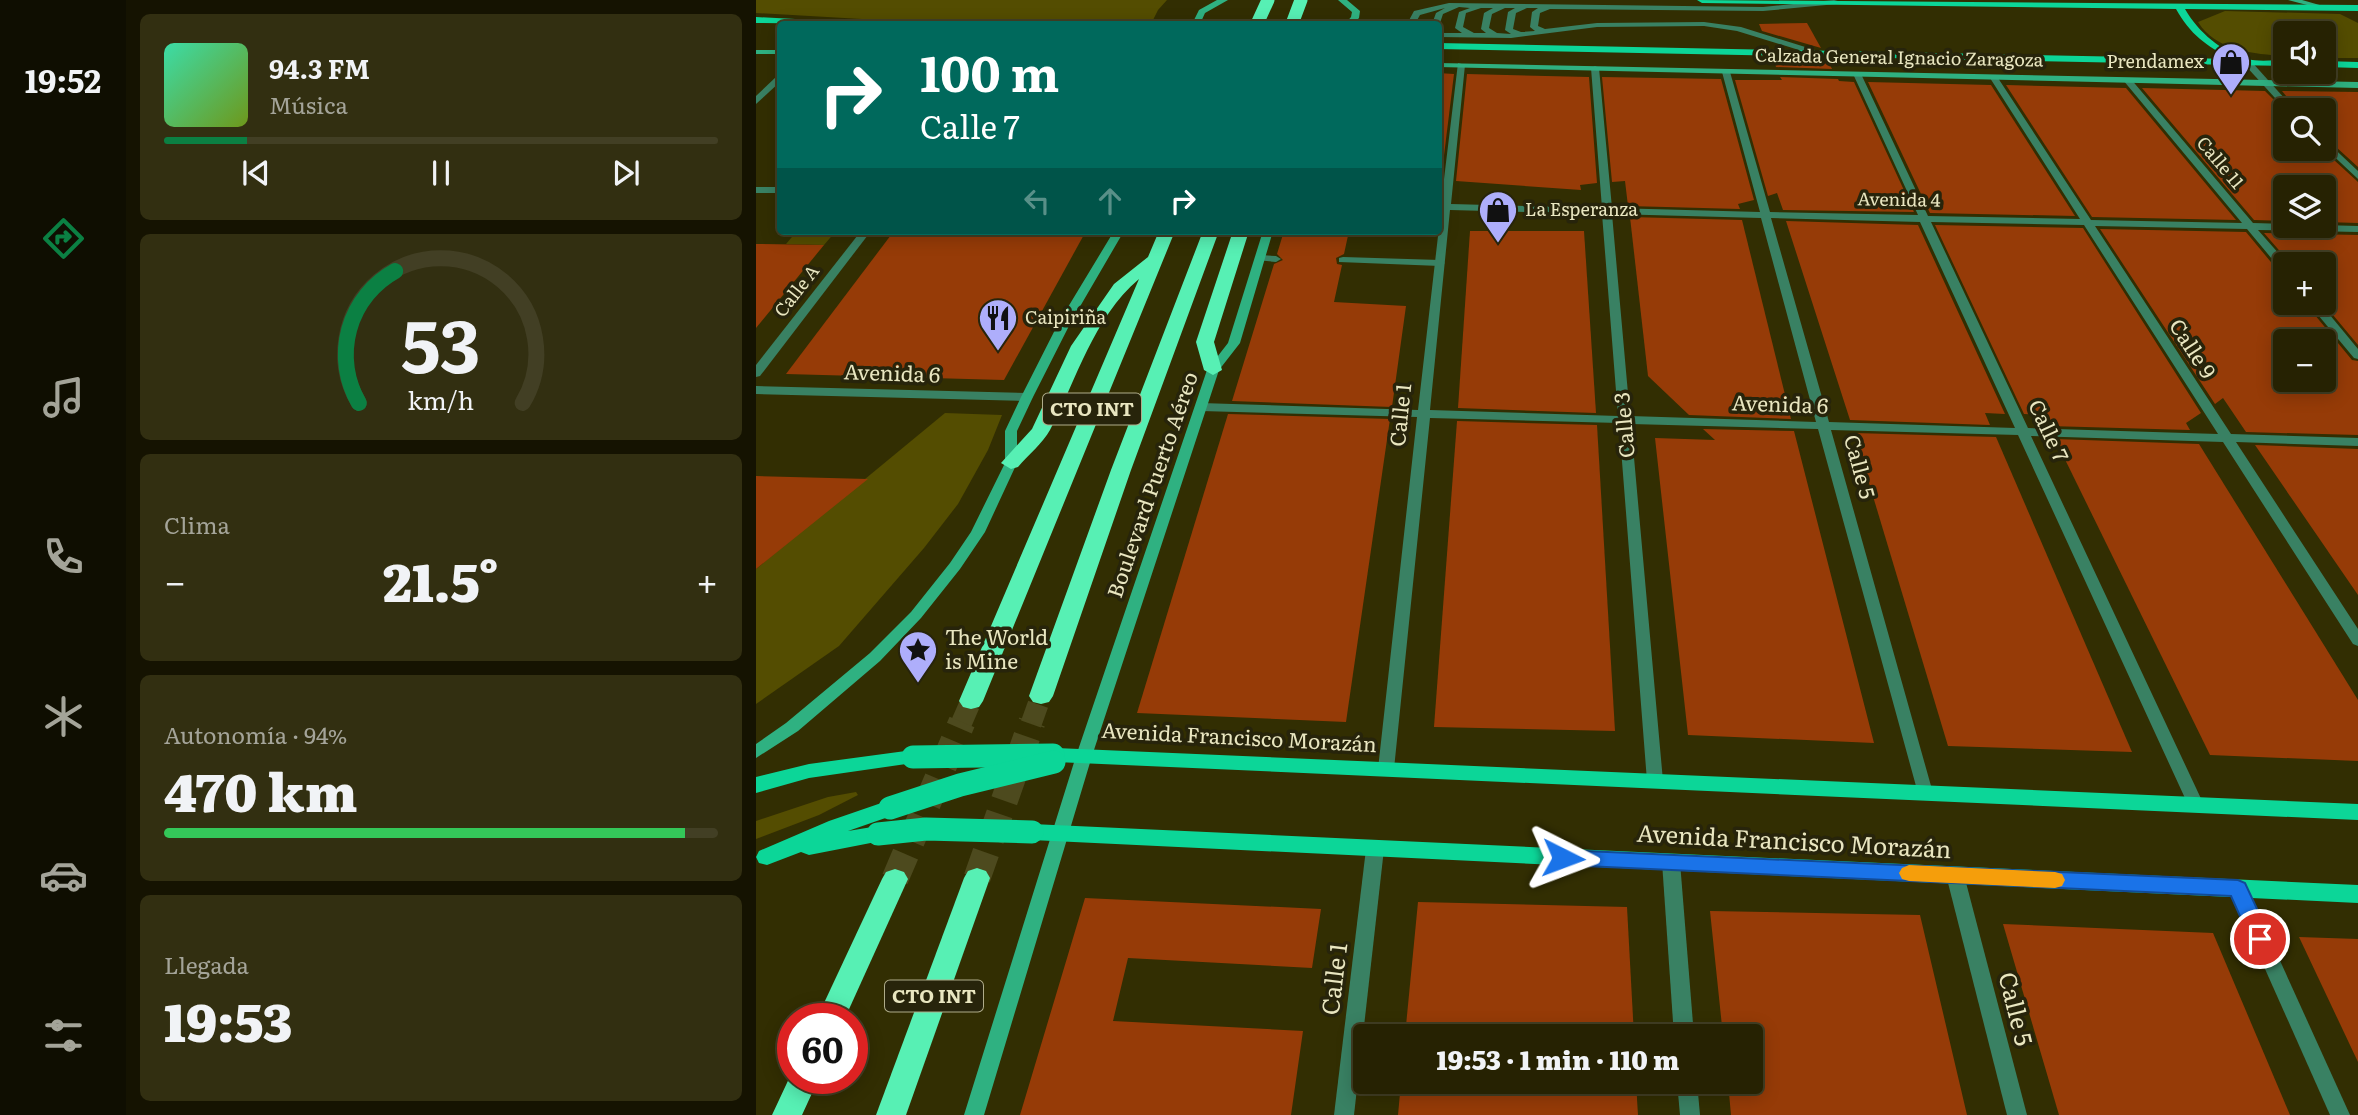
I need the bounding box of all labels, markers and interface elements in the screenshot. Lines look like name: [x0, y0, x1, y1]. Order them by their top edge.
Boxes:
map controls: [2273, 21, 2336, 392]
button: sound: [2273, 21, 2336, 84]
text: 100 m: [920, 34, 1059, 107]
street label: Calzada General Ignacio Zaragoza: [1755, 40, 2044, 73]
shop icon: Prendamex: [2210, 41, 2252, 96]
place label: Prendamex: [2106, 47, 2205, 74]
text: 94.3 FM: [269, 48, 370, 87]
icon: right: [805, 49, 896, 140]
text: 19:52: [25, 55, 101, 103]
text: Música: [269, 87, 348, 121]
button: search: [2273, 98, 2336, 161]
text: Calle 7: [920, 101, 1020, 149]
street label: Calle 11: [2191, 130, 2251, 194]
icon: previous: [237, 154, 275, 192]
icon: pause: [422, 154, 460, 192]
icon: next: [607, 154, 645, 192]
button: layers: [2273, 175, 2336, 238]
icon: left: [1018, 182, 1056, 220]
icon: ahead: [1091, 182, 1129, 220]
icon: right: [1164, 182, 1202, 220]
street label: Avenida 4: [1857, 184, 1941, 213]
shop icon: La Esperanza: [1477, 189, 1519, 244]
place label: La Esperanza: [1525, 195, 1638, 222]
icon: directions: [39, 214, 88, 263]
button: +: [2273, 252, 2336, 315]
street label: Calle A: [767, 258, 825, 322]
text: 53: [401, 288, 481, 396]
restaurant icon: Caipiriña: [977, 297, 1019, 352]
place label: Caipiriña: [1025, 303, 1107, 330]
street label: Calle 9: [2163, 312, 2225, 384]
button: −: [2273, 329, 2336, 392]
street label: Avenida 6: [843, 354, 941, 389]
street label: Boulevard Puerto Aéreo: [1097, 367, 1204, 601]
icon: music: [39, 373, 88, 422]
text: km/h: [408, 381, 474, 418]
street label: Calle 1: [1380, 381, 1417, 448]
street label: Avenida 6: [1731, 385, 1829, 420]
street label: Calle 3: [1604, 391, 1641, 460]
road number: CTO INT: [1043, 394, 1141, 424]
street label: Calle 7: [2022, 394, 2078, 466]
street label: Calle 5: [1838, 431, 1885, 502]
text: Clima: [164, 507, 230, 541]
icon: phone: [39, 532, 88, 581]
text: 21.5°: [383, 541, 499, 618]
text: −: [164, 551, 186, 608]
text: +: [696, 551, 718, 608]
place label: The World is Mine: [945, 620, 1048, 675]
place icon: The World is Mine: [897, 629, 939, 684]
icon: climate: [39, 692, 88, 741]
street label: Avenida Francisco Morazán: [1101, 713, 1378, 758]
text: Autonomía · 94%: [164, 717, 347, 751]
text: 470 km: [164, 751, 357, 828]
street label: Avenida Francisco Morazán: [1636, 814, 1953, 865]
position arrow: [1526, 821, 1600, 895]
icon: car: [39, 851, 88, 900]
pin: [2230, 909, 2290, 969]
icon: arrive: [2241, 920, 2279, 958]
street label: Calle 1: [1311, 940, 1354, 1017]
text: Llegada: [164, 947, 249, 981]
street label: Calle 5: [1991, 968, 2043, 1049]
road number: CTO INT: [885, 980, 983, 1012]
text: 19:53: [164, 981, 292, 1058]
speed limit sign: 60: [777, 1003, 868, 1094]
icon: filters: [39, 1011, 88, 1060]
text: 19:53 · 1 min · 110 m: [1437, 1039, 1679, 1078]

